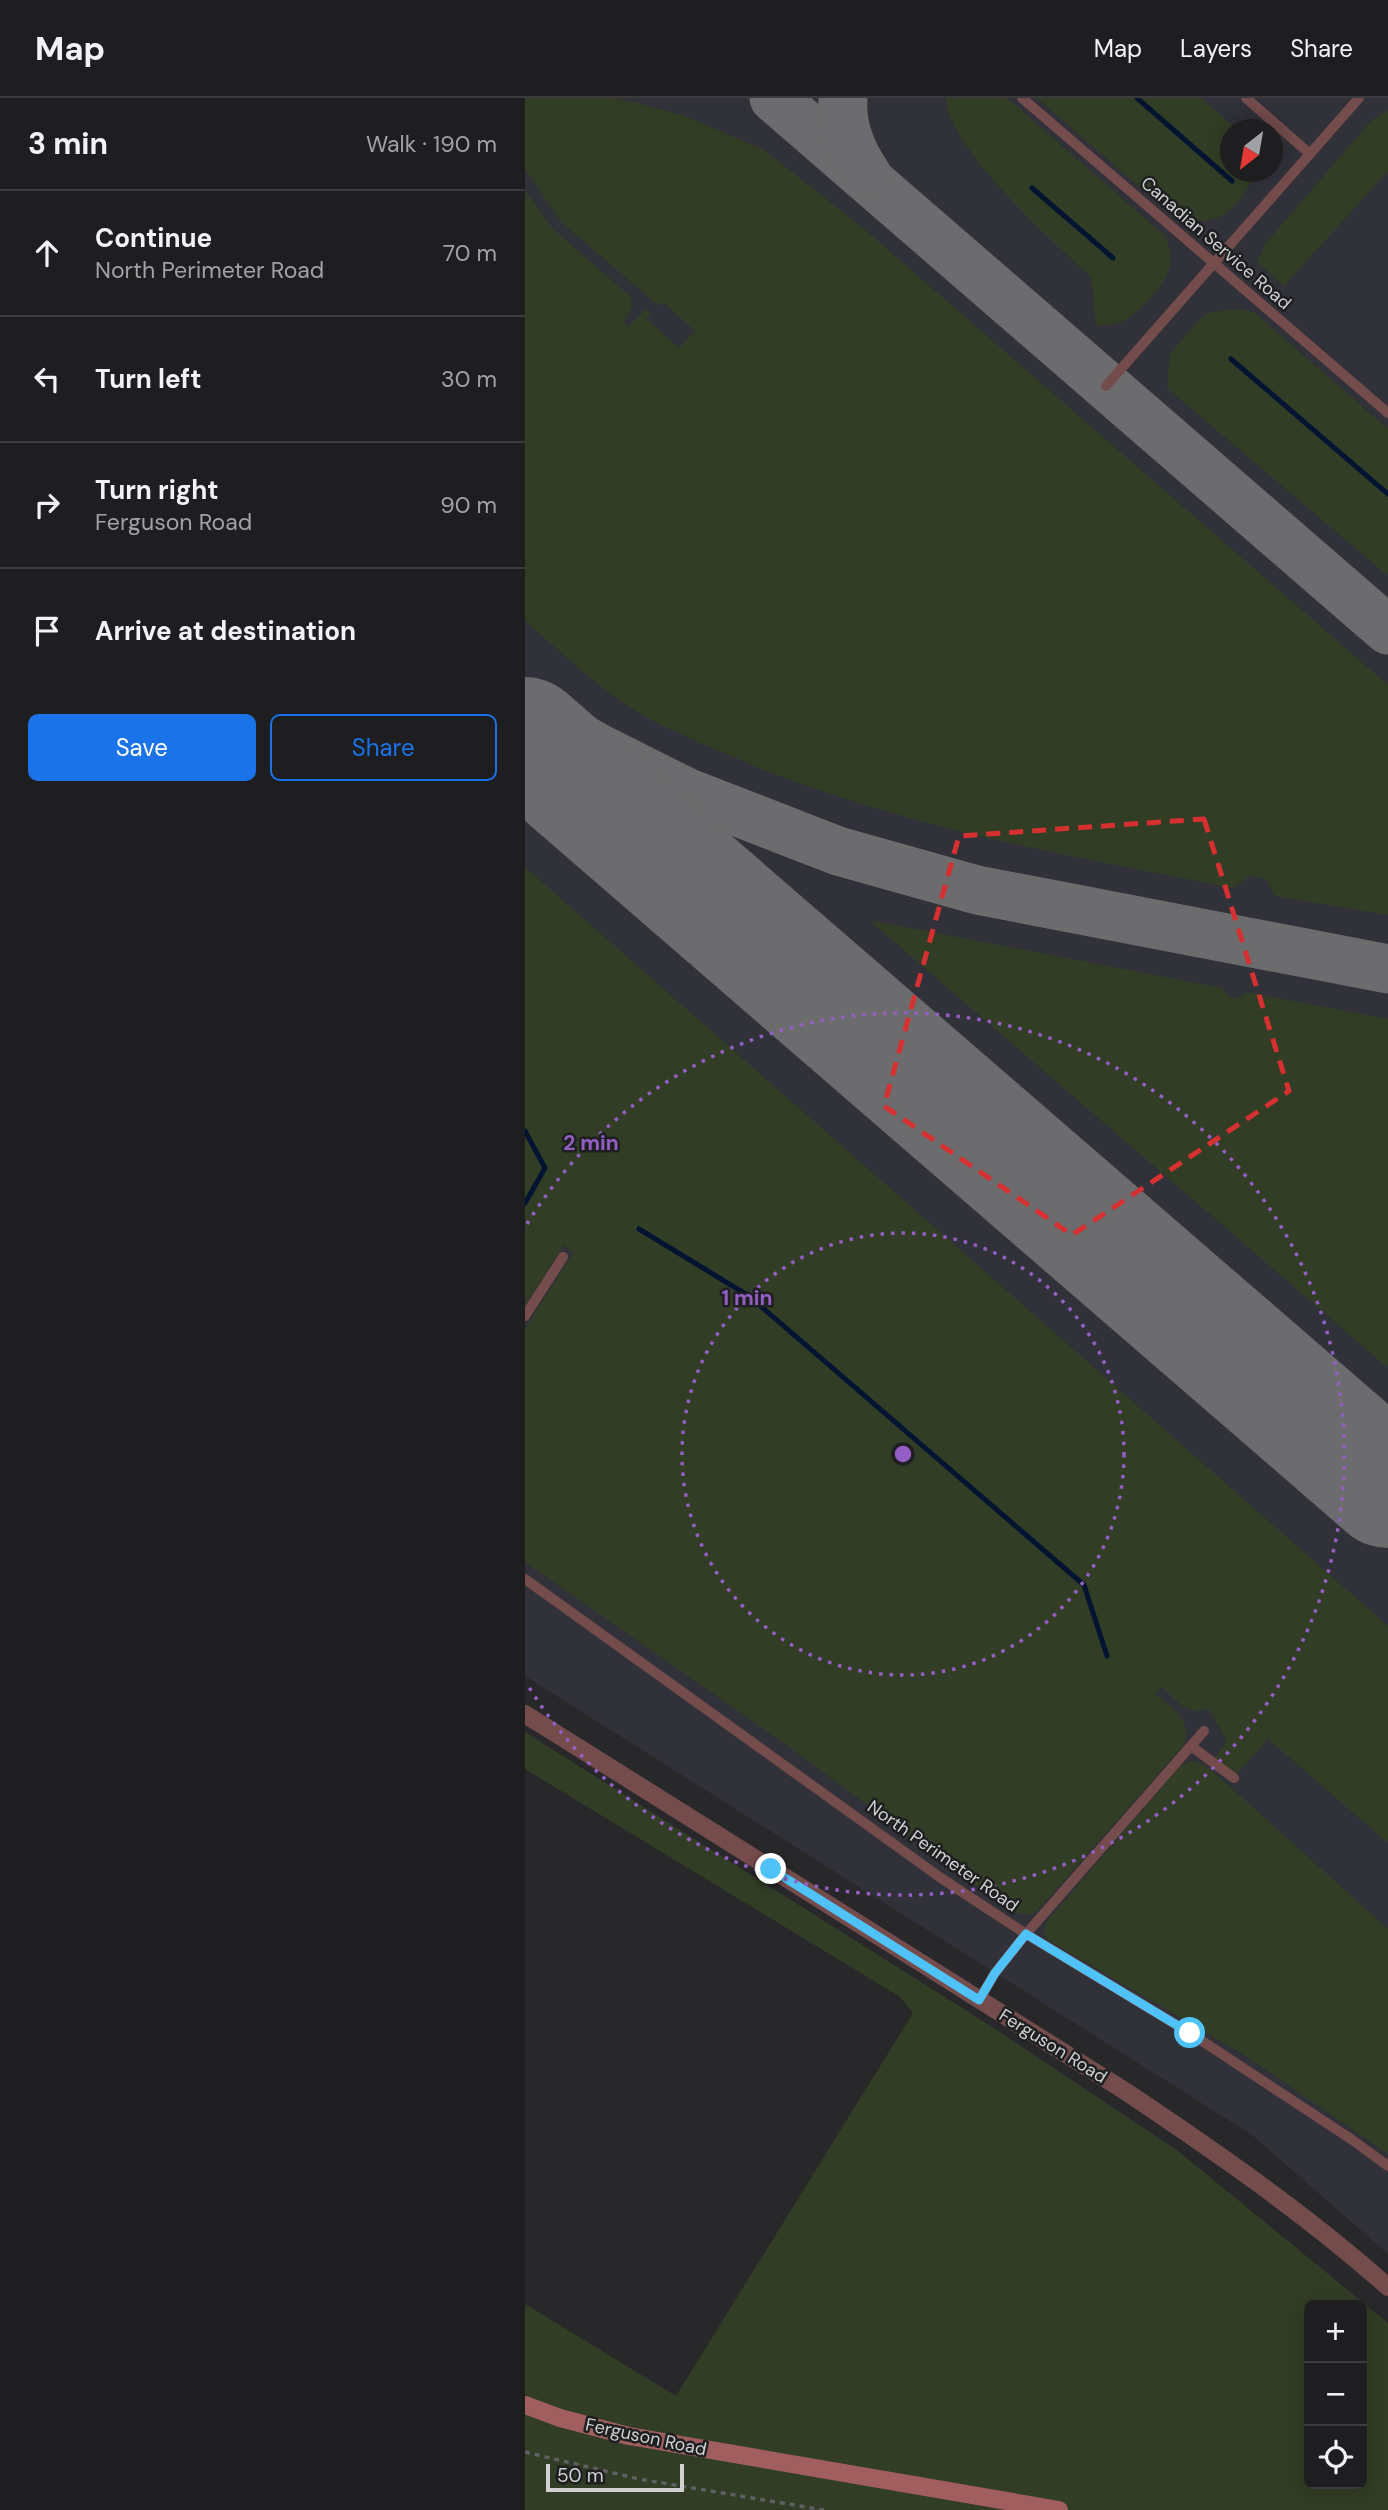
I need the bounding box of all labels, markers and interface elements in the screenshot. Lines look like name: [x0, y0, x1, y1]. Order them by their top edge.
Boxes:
text: Map: [35, 27, 105, 70]
text: Map: [1094, 33, 1142, 64]
text: Layers: [1180, 33, 1252, 64]
text: Share: [1290, 33, 1353, 64]
north arrow: [1220, 119, 1283, 182]
text: 3 min: [28, 124, 108, 163]
text: Walk · 190 m: [366, 129, 497, 159]
street label: Canadian Service Road: [1136, 171, 1296, 315]
text: Continue: [95, 221, 212, 255]
icon: ahead: [28, 234, 66, 272]
text: 70 m: [443, 238, 497, 268]
text: North Perimeter Road: [95, 255, 324, 285]
icon: left: [28, 360, 66, 398]
text: Turn left: [95, 362, 202, 396]
text: 30 m: [441, 364, 497, 394]
text: Turn right: [95, 473, 219, 507]
icon: right: [28, 486, 66, 524]
text: 90 m: [440, 490, 497, 520]
text: Ferguson Road: [95, 507, 252, 537]
icon: arrive: [28, 612, 66, 650]
text: Arrive at destination: [95, 614, 356, 648]
button: Save: [28, 714, 256, 781]
button: Share: [270, 714, 497, 781]
text: 2 min: [563, 1129, 619, 1157]
text: 1 min: [721, 1284, 773, 1312]
centre of rings: [891, 1442, 915, 1466]
street label: North Perimeter Road: [863, 1795, 1023, 1917]
route end: [755, 1853, 786, 1884]
street label: Ferguson Road: [994, 2003, 1112, 2089]
route start: [1174, 2017, 1205, 2048]
map controls: [1304, 2300, 1367, 2489]
button: +: [1304, 2300, 1367, 2363]
button: −: [1304, 2363, 1367, 2426]
street label: Ferguson Road: [583, 2412, 709, 2462]
button: locate: [1304, 2426, 1367, 2489]
scale bar: [546, 2461, 684, 2493]
text: 50 m: [557, 2463, 604, 2488]

